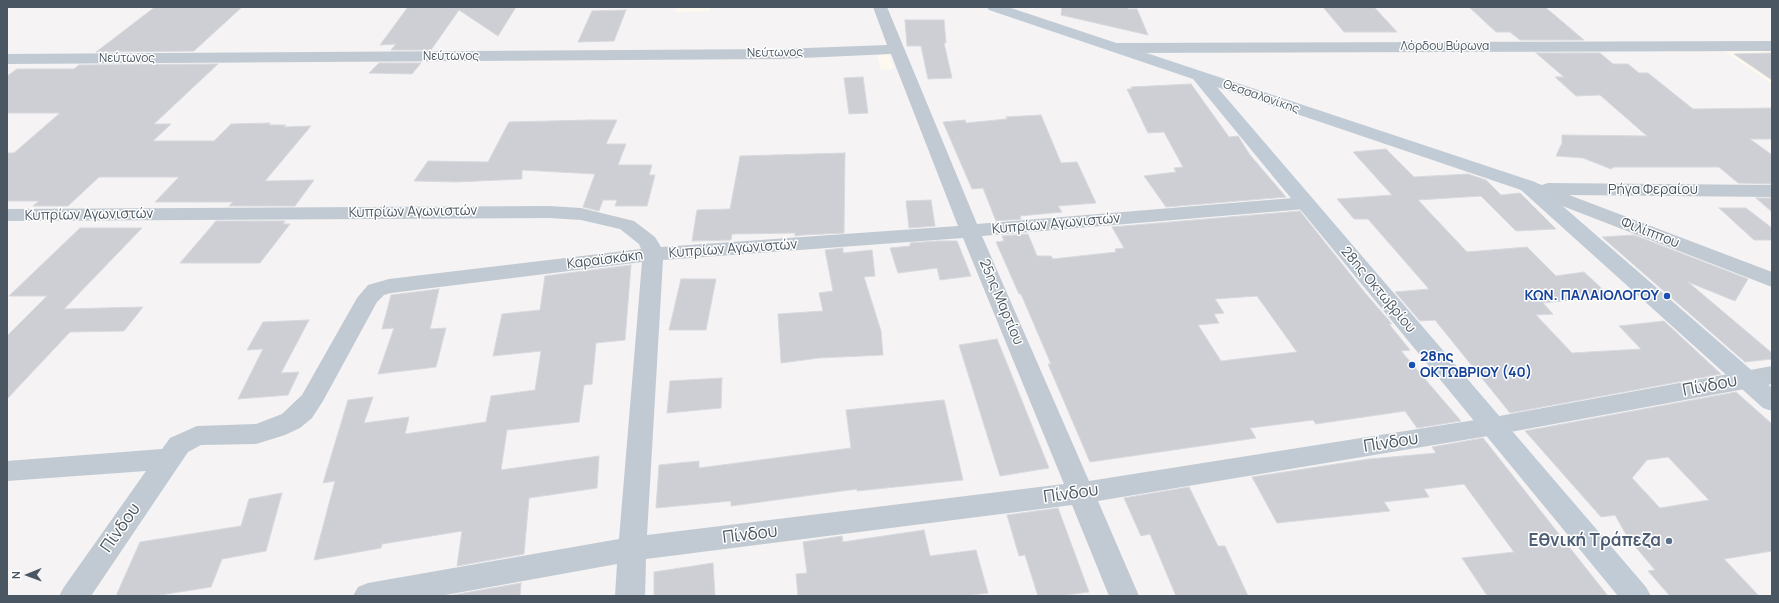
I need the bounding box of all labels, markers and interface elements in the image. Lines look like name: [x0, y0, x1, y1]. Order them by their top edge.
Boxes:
street label: Λόρδου Βύρωνα: [1401, 40, 1489, 54]
street label: Νεύτωνος: [747, 45, 803, 61]
street label: Νεύτωνος: [423, 50, 479, 64]
street label: Νεύτωνος: [99, 52, 155, 66]
street label: Θεσσαλονίκης: [1221, 77, 1301, 117]
street label: Ρήγα Φεραίου: [1608, 182, 1698, 198]
street label: Κυπρίων Αγωνιστών: [348, 202, 478, 222]
street label: Κυπρίων Αγωνιστών: [24, 205, 154, 225]
street label: Κυπρίων Αγωνιστών: [991, 210, 1121, 238]
street label: Φιλίππου: [1618, 214, 1682, 252]
street label: Κυπρίων Αγωνιστών: [668, 236, 798, 262]
street label: 28ης Οκτωβρίου: [1337, 244, 1419, 336]
street label: Καραϊσκάκη: [566, 247, 644, 273]
street label: 25ης Μαρτίου: [975, 257, 1027, 347]
place label: ΚΩΝ. ΠΑΛΑΙΟΛΟΓΟΥ: [1525, 288, 1659, 304]
marker: ΚΩΝ. ΠΑΛΑΙΟΛΟΓΟΥ: [1662, 291, 1672, 301]
place label: 28ης ΟΚΤΩΒΡΙΟΥ (40): [1420, 349, 1532, 382]
marker: 28ης ΟΚΤΩΒΡΙΟΥ (40): [1407, 360, 1417, 370]
street label: Πίνδου: [1681, 371, 1739, 401]
street label: Πίνδου: [1362, 429, 1420, 457]
street label: Πίνδου: [1042, 480, 1100, 508]
street label: Πίνδου: [97, 500, 145, 556]
street label: Πίνδου: [721, 522, 779, 548]
place label: Εθνική Τράπεζα: [1529, 531, 1661, 551]
marker: Εθνική Τράπεζα: [1664, 536, 1674, 546]
north arrow: [8, 555, 48, 595]
text: N: [8, 571, 23, 579]

